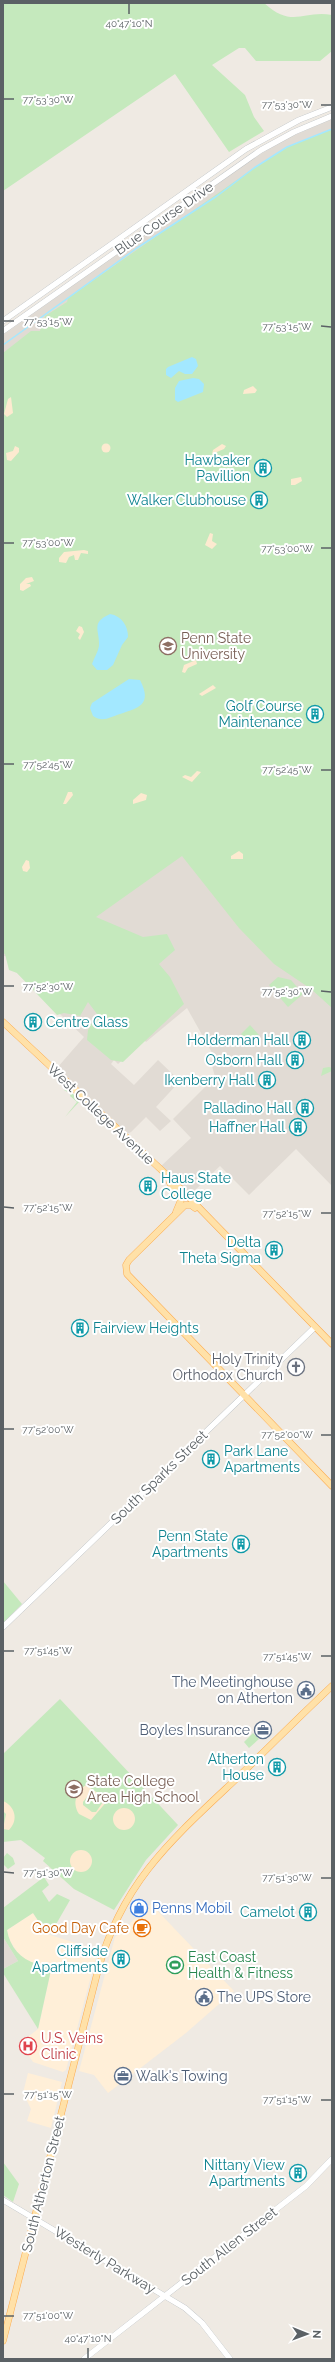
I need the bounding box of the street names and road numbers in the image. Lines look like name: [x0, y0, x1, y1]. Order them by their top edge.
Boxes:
street label: Blue Course Drive: [112, 178, 216, 258]
street label: West College Avenue: [44, 1060, 158, 1168]
street label: South Sparks Street: [107, 1427, 211, 1527]
street label: South Atherton Street: [18, 2114, 68, 2254]
street label: South Allen Street: [178, 2203, 280, 2288]
street label: Westerly Parkway: [51, 2223, 159, 2297]

